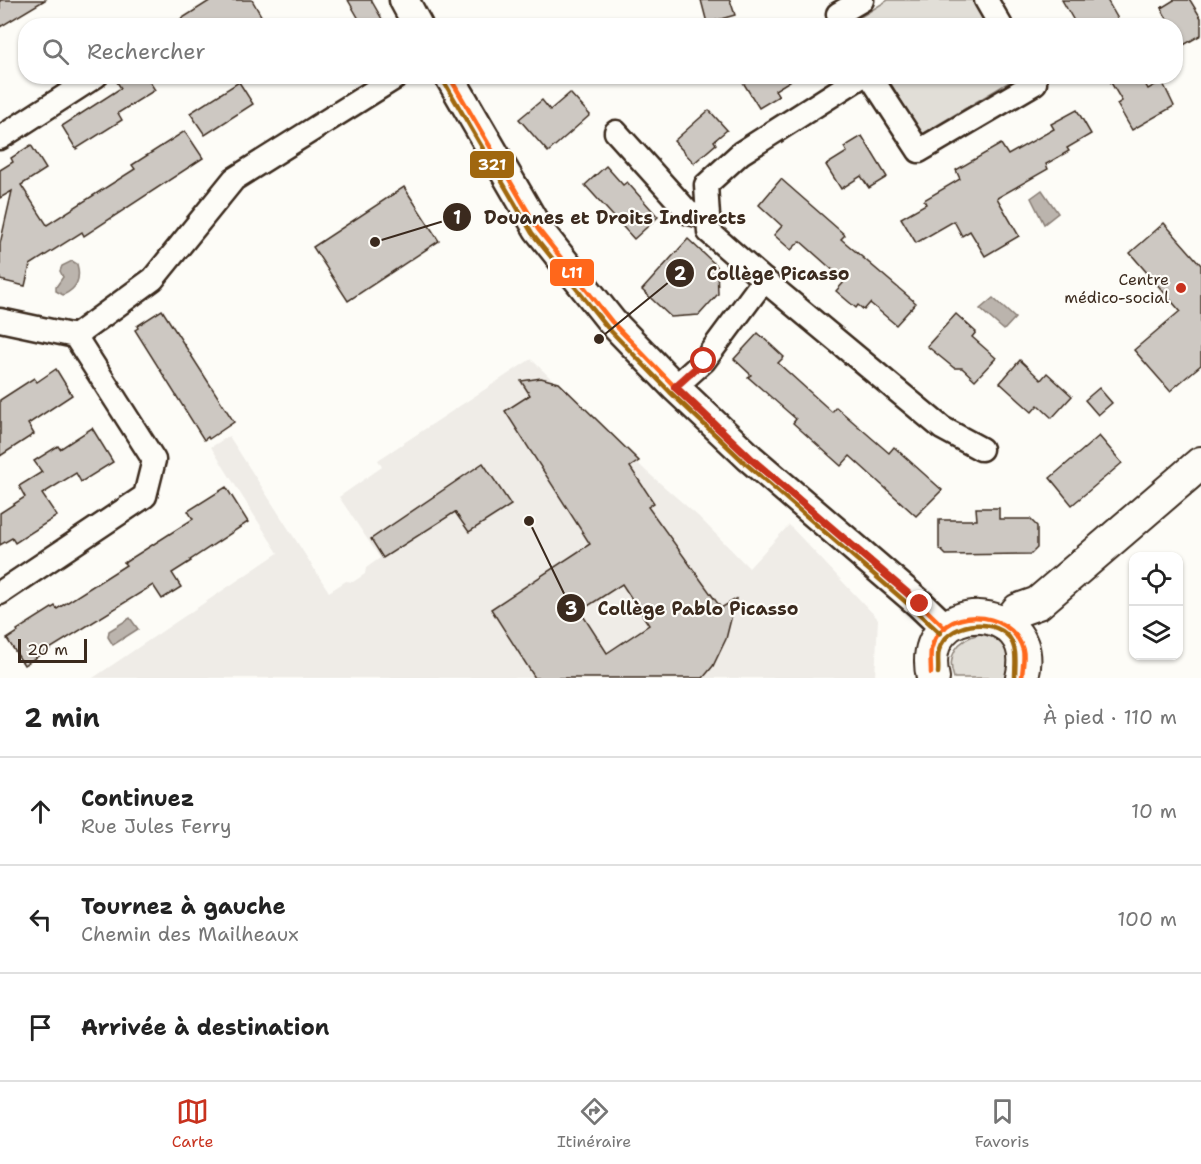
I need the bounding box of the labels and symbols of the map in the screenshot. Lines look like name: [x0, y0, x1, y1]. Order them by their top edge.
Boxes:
line badge: 321: [469, 150, 515, 179]
text: 321: [478, 154, 506, 175]
callout: Douanes et Droits Indirects: [442, 199, 758, 235]
text: 1: [453, 206, 461, 230]
text: Douanes et Droits Indirects: [484, 206, 746, 230]
callout: Collège Picasso: [665, 255, 862, 291]
line badge: L11: [549, 258, 595, 287]
text: L11: [561, 262, 583, 283]
text: 2: [674, 262, 687, 286]
text: Collège Picasso: [707, 262, 849, 286]
place label: Centre médico-social: [1064, 269, 1169, 308]
marker: Centre médico-social: [1174, 281, 1188, 295]
route start: [690, 347, 716, 373]
callout: Collège Pablo Picasso: [556, 590, 811, 626]
route end: [906, 590, 932, 616]
text: 3: [565, 597, 577, 621]
text: Collège Pablo Picasso: [598, 597, 798, 621]
scale bar: [18, 636, 87, 664]

